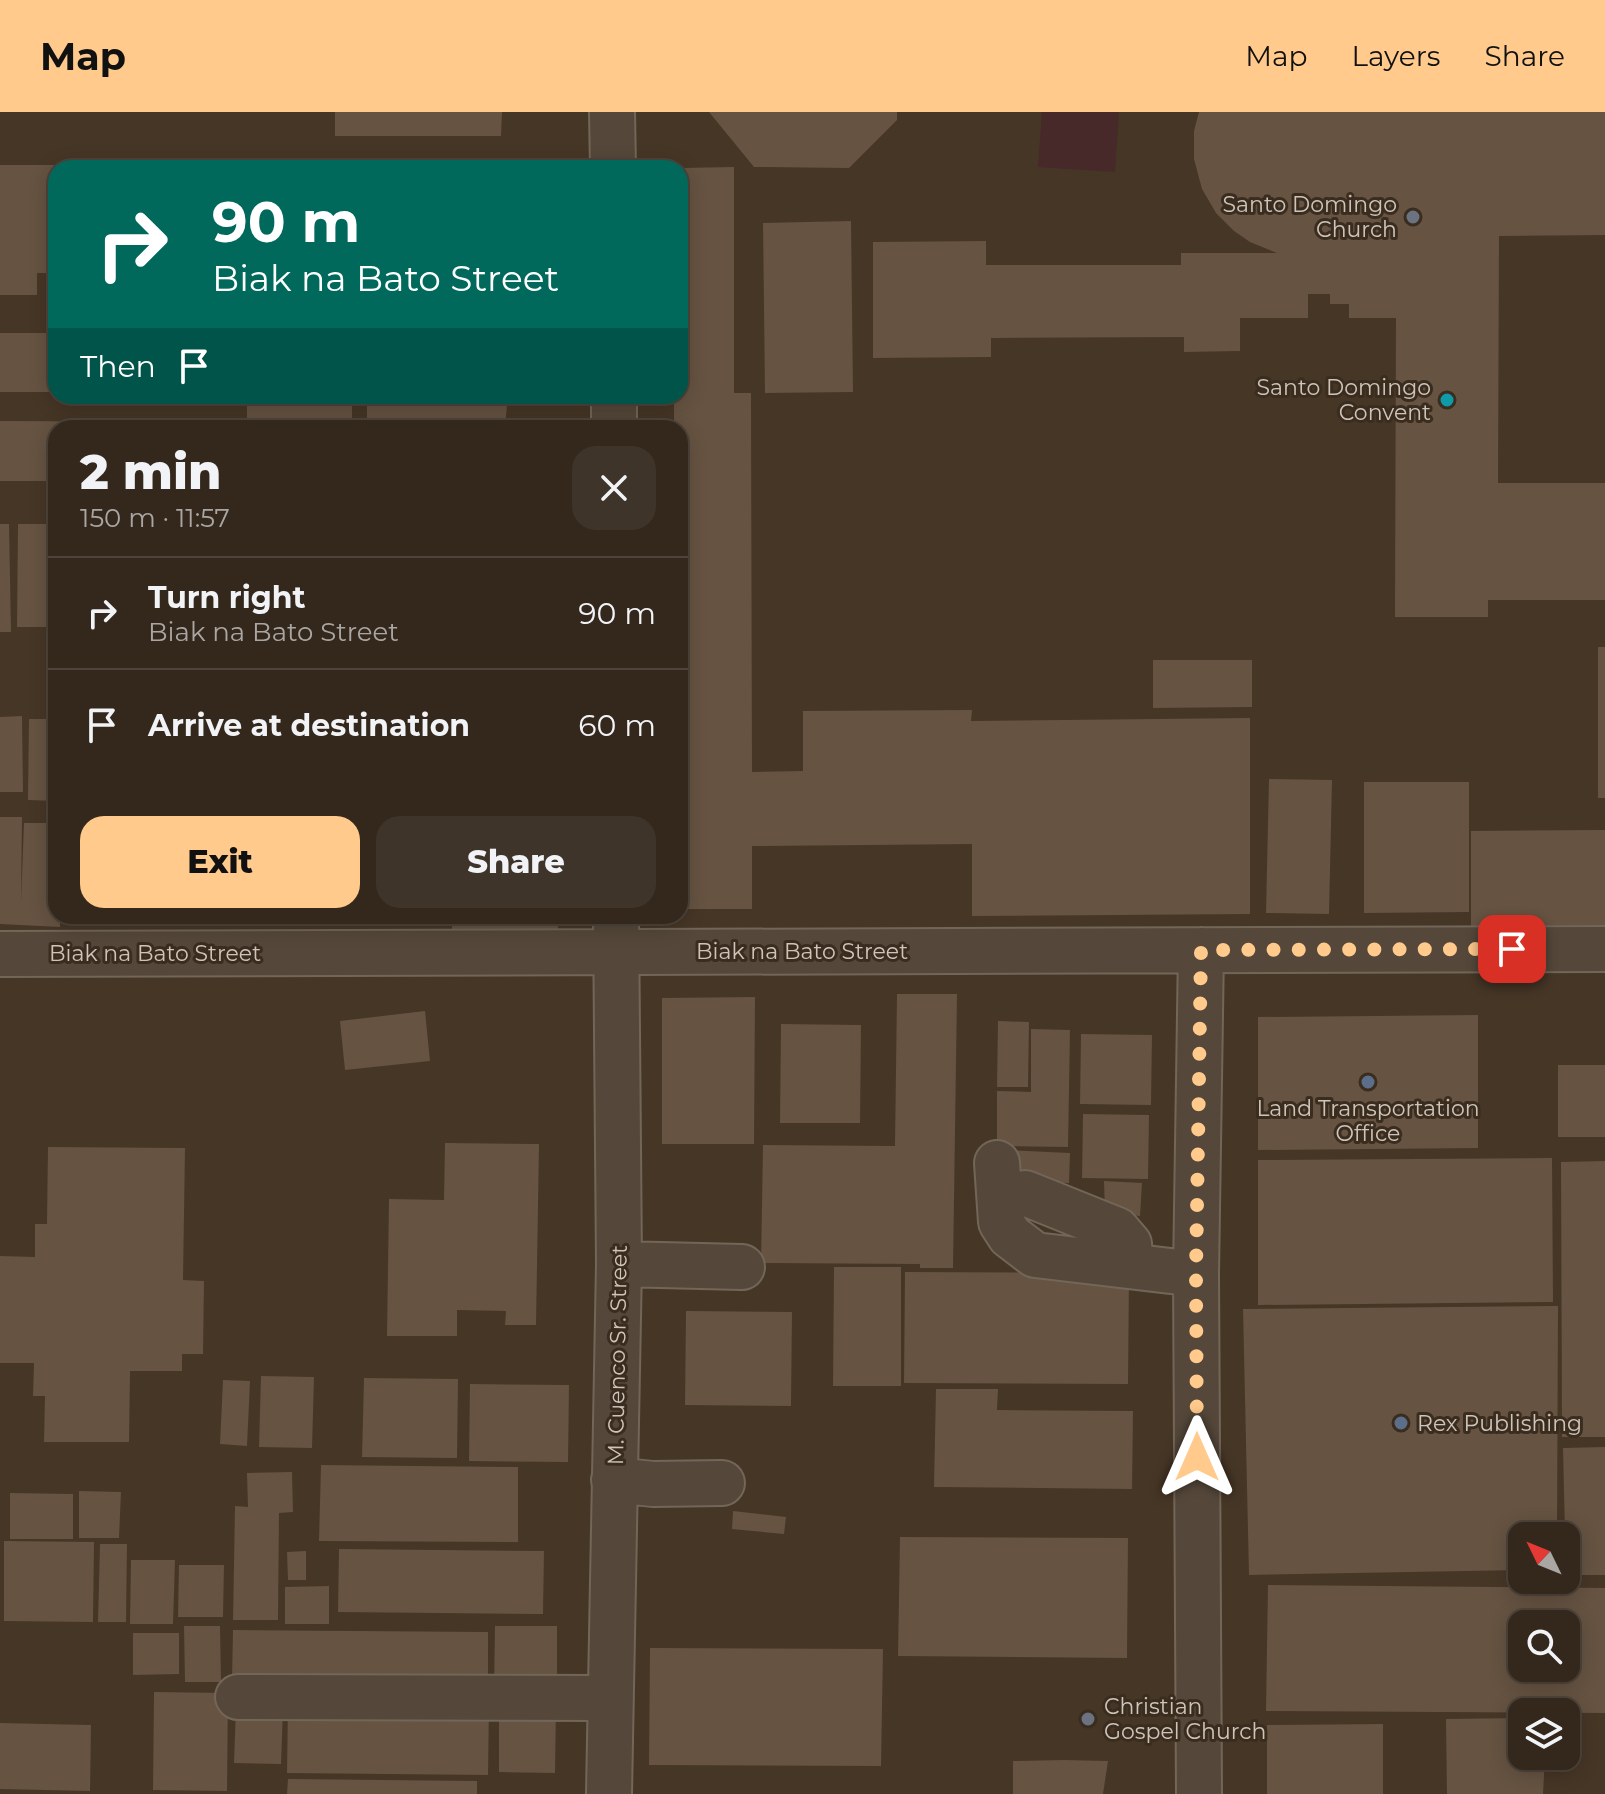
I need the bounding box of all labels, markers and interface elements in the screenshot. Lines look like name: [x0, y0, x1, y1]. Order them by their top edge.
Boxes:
text: Map: [40, 33, 126, 80]
text: Map: [1245, 39, 1308, 73]
text: Layers: [1352, 39, 1441, 73]
text: Share: [1485, 39, 1565, 73]
text: 90 m: [212, 188, 360, 256]
place label: Santo Domingo Church: [1223, 191, 1397, 243]
icon: right: [80, 192, 184, 296]
marker: Santo Domingo Church: [1404, 208, 1422, 226]
text: Biak na Bato Street: [212, 256, 559, 300]
icon: arrive: [172, 344, 216, 388]
text: Then: [80, 348, 156, 385]
place label: Santo Domingo Convent: [1257, 374, 1431, 426]
marker: Santo Domingo Convent: [1438, 391, 1456, 409]
text: 2 min: [80, 443, 221, 501]
button: close: [572, 446, 656, 530]
text: 150 m · 11:57: [80, 502, 230, 534]
text: Turn right: [148, 579, 305, 616]
icon: right: [80, 591, 124, 635]
text: 90 m: [578, 595, 656, 632]
text: Biak na Bato Street: [148, 616, 399, 648]
icon: arrive: [80, 703, 124, 747]
text: Arrive at destination: [148, 707, 470, 744]
text: 60 m: [578, 707, 656, 744]
button: Exit: [80, 816, 360, 908]
button: Share: [376, 816, 656, 908]
pin: [1478, 915, 1546, 983]
icon: arrive: [1490, 927, 1534, 971]
street label: Biak na Bato Street: [696, 938, 908, 965]
street label: Biak na Bato Street: [49, 940, 261, 967]
marker: Land Transportation Office: [1359, 1073, 1377, 1091]
place label: Land Transportation Office: [1256, 1095, 1480, 1147]
street label: M. Cuenco Sr. Street: [602, 1245, 633, 1465]
place label: Rex Publishing: [1417, 1410, 1582, 1437]
marker: Rex Publishing: [1392, 1414, 1410, 1432]
position arrow: [1155, 1415, 1239, 1499]
north arrow: [1508, 1522, 1580, 1594]
map controls: [1508, 1522, 1580, 1770]
button: search: [1508, 1610, 1580, 1682]
place label: Christian Gospel Church: [1104, 1693, 1266, 1745]
button: layers: [1508, 1698, 1580, 1770]
marker: Christian Gospel Church: [1079, 1710, 1097, 1728]

